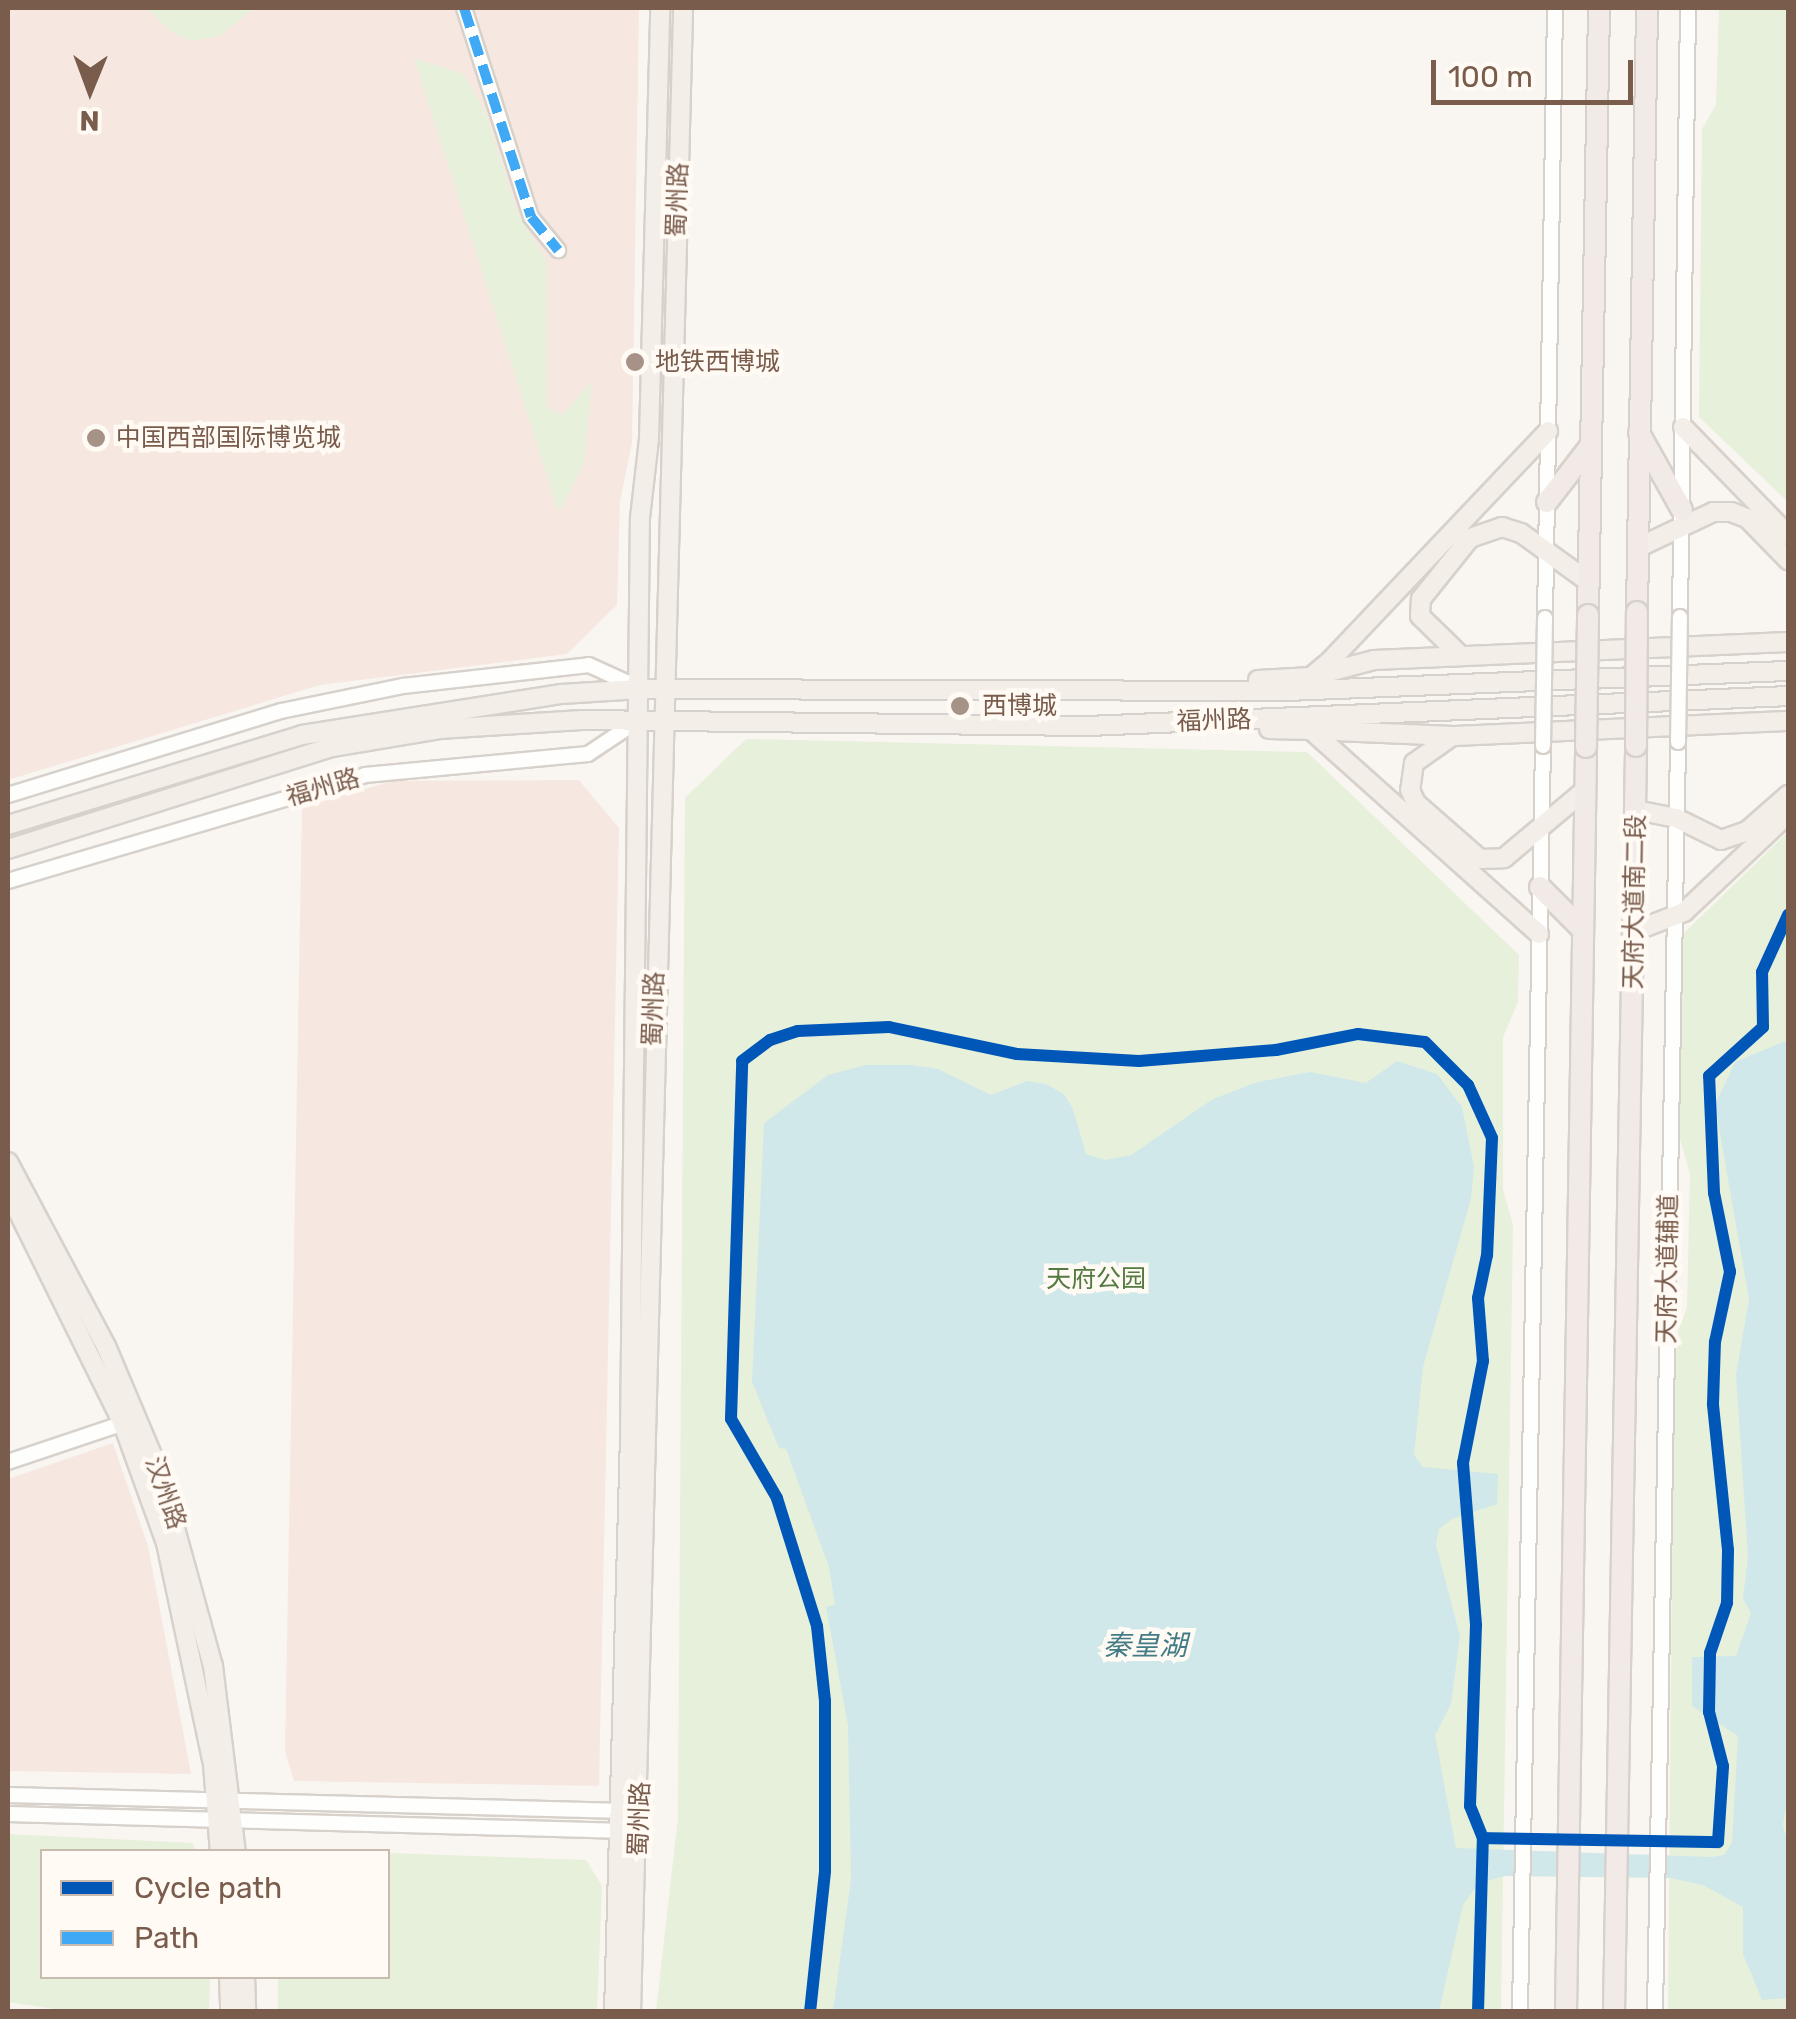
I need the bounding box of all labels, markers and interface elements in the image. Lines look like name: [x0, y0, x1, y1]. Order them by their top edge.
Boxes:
north arrow: [40, 40, 140, 140]
scale bar: [1436, 40, 1638, 102]
text: 100 m: [1448, 59, 1533, 95]
text: N: [79, 104, 100, 137]
street label: 蜀州路: [662, 162, 694, 238]
place label: 地铁西博城: [655, 347, 780, 377]
marker: 地铁西博城: [624, 351, 646, 373]
place label: 中国西部国际博览城: [116, 423, 341, 453]
marker: 中国西部国际博览城: [85, 427, 107, 449]
place label: 西博城: [982, 691, 1057, 721]
marker: 西博城: [947, 693, 973, 719]
street label: 福州路: [1176, 705, 1252, 737]
street label: 福州路: [283, 763, 363, 813]
street label: 天府大道南二段: [1618, 814, 1652, 990]
street label: 蜀州路: [638, 971, 670, 1047]
street label: 天府大道辅道: [1652, 1194, 1684, 1344]
park label: 天府公园: [1046, 1264, 1146, 1294]
street label: 汉州路: [139, 1453, 191, 1533]
water label: 秦皇湖: [1103, 1629, 1187, 1663]
street label: 蜀州路: [624, 1781, 656, 1857]
legend: [40, 1849, 390, 1979]
text: Cycle path: [134, 1870, 282, 1906]
text: Path: [134, 1920, 199, 1956]

